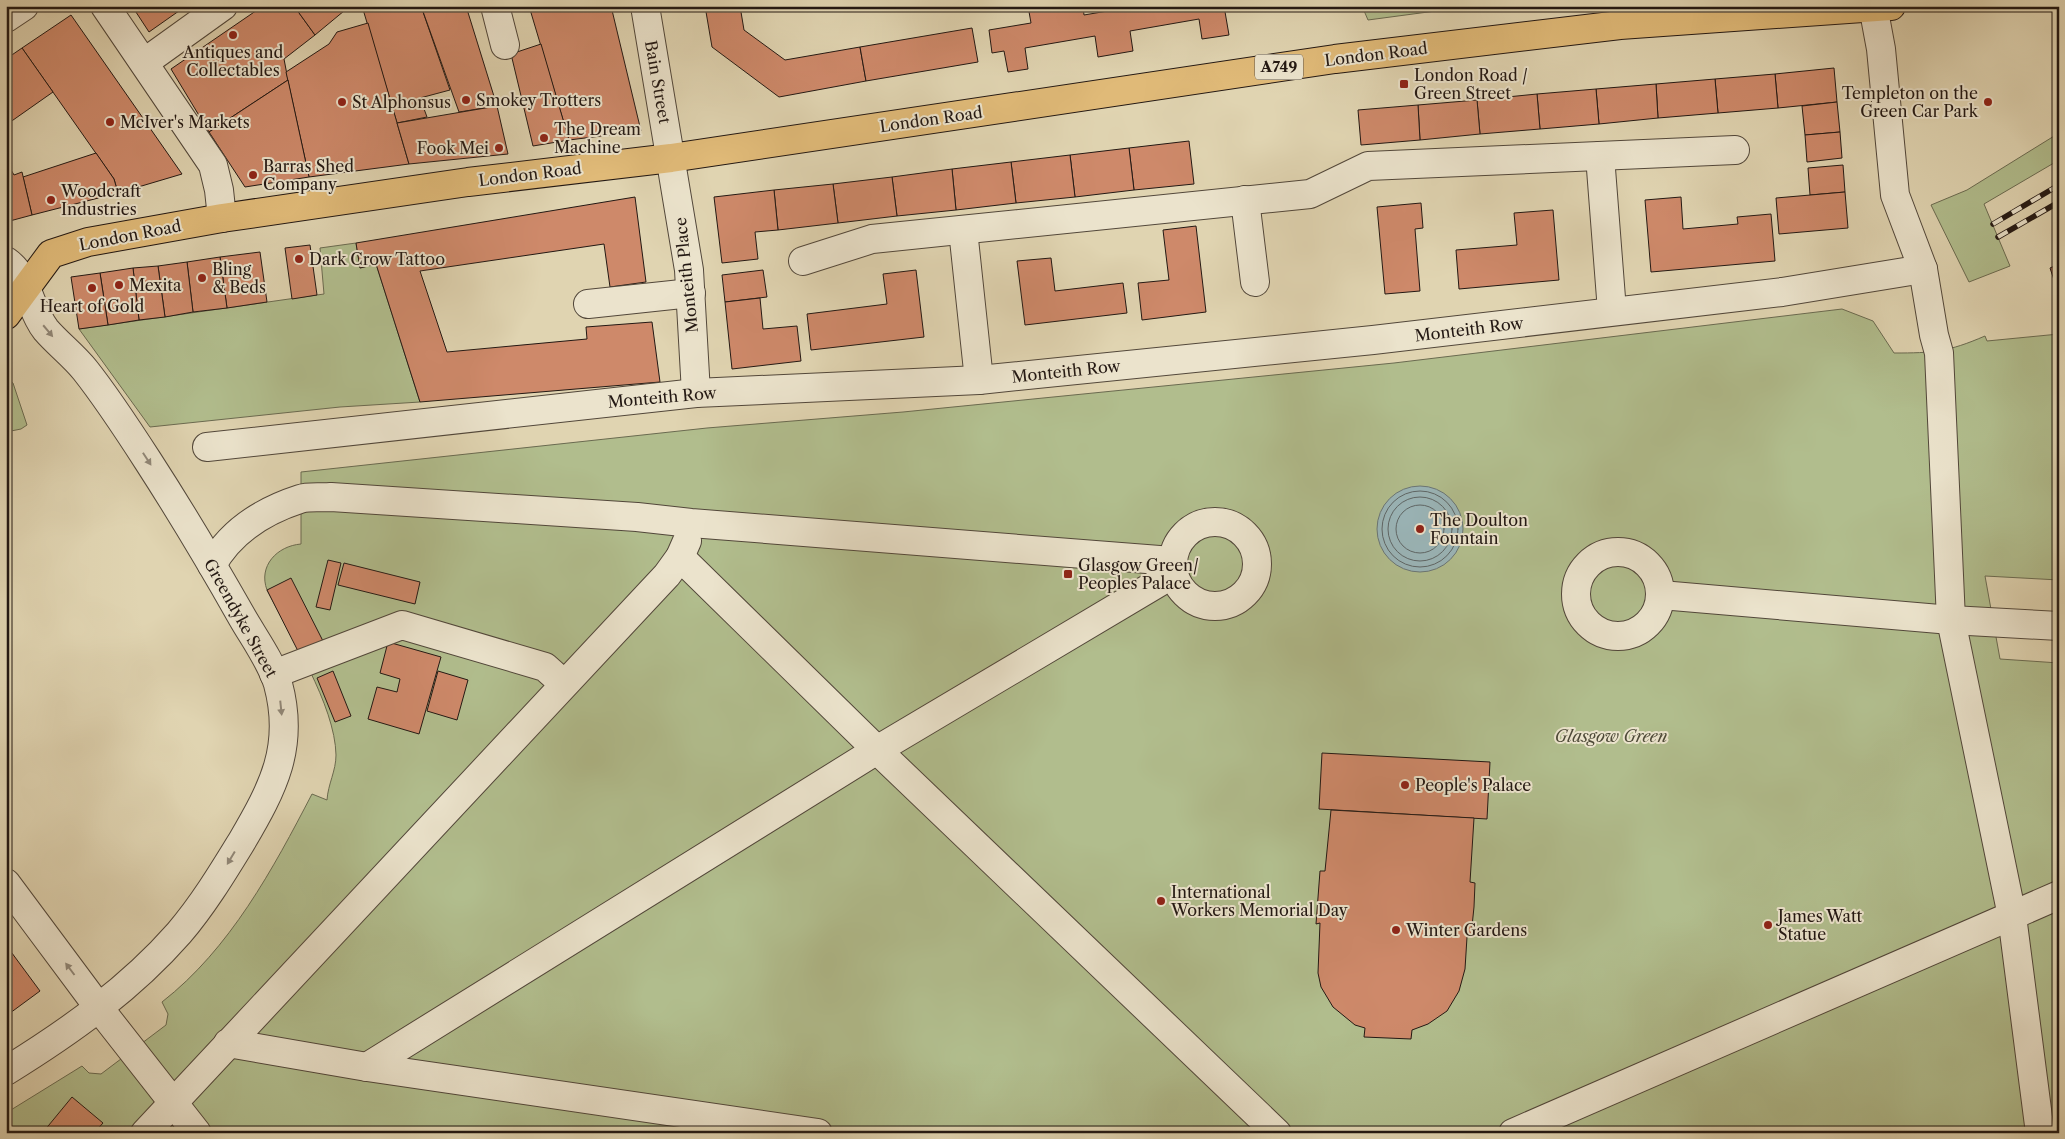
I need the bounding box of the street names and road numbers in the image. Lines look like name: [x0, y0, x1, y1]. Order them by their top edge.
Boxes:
street label: London Road: [1323, 38, 1429, 70]
street label: Bain Street: [641, 39, 675, 125]
road number: A749: [1255, 54, 1303, 80]
street label: London Road: [878, 102, 984, 136]
street label: London Road: [477, 158, 583, 190]
street label: London Road: [77, 215, 183, 255]
street label: Monteith Place: [670, 216, 702, 334]
street label: Monteith Row: [1414, 312, 1525, 346]
street label: Monteith Row: [1011, 355, 1122, 387]
street label: Monteith Row: [607, 382, 718, 412]
street label: Greendyke Street: [200, 555, 282, 681]

